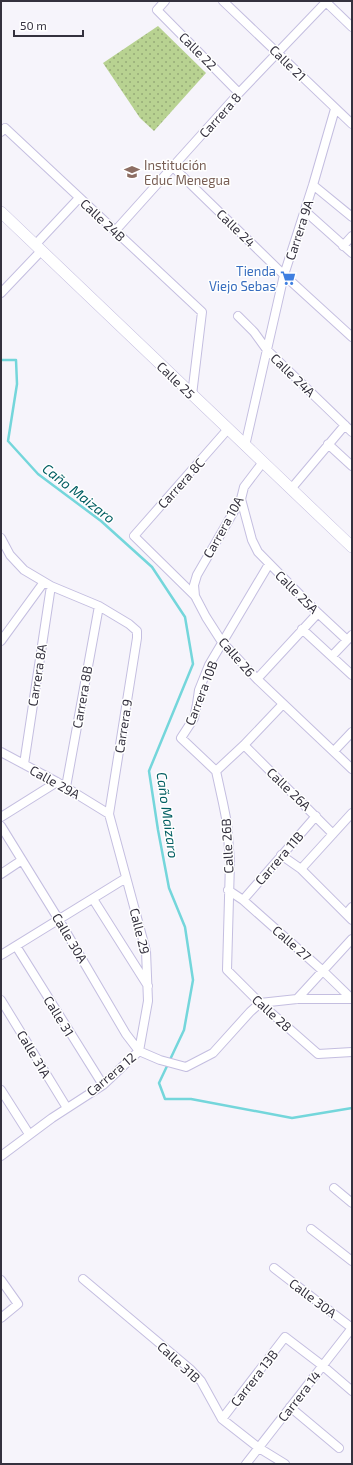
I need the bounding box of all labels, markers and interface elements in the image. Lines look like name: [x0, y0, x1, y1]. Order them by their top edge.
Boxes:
scale bar: [14, 12, 83, 38]
text: 50 m: [20, 18, 47, 32]
street label: Calle 22: [176, 29, 220, 73]
street label: Calle 21: [266, 42, 310, 84]
street label: Carrera 8: [196, 89, 244, 141]
place label: Institución Educ Menegua: [144, 157, 230, 188]
school or university icon: Institución Educ Menegua: [123, 163, 141, 181]
street label: Calle 24B: [77, 195, 129, 245]
street label: Carrera 9A: [282, 198, 316, 262]
street label: Calle 24: [213, 206, 259, 250]
place label: Tienda Viejo Sebas: [209, 263, 276, 294]
supermarket icon: Tienda Viejo Sebas: [279, 269, 297, 287]
street label: Calle 24A: [267, 350, 319, 400]
street label: Calle 25: [154, 358, 198, 402]
street label: Carrera 8C: [154, 454, 208, 512]
water label: Caño Maizaro: [39, 459, 119, 527]
street label: Carrera 10A: [199, 493, 247, 561]
street label: Calle 25A: [272, 567, 322, 617]
street label: Calle 26: [216, 634, 258, 680]
street label: Carrera 8A: [24, 643, 50, 707]
street label: Carrera 10B: [181, 658, 221, 728]
street label: Carrera 8B: [69, 665, 95, 729]
street label: Carrera 9: [111, 698, 135, 754]
street label: Calle 29A: [27, 762, 83, 802]
street label: Calle 26A: [264, 764, 314, 814]
water label: Caño Maizaro: [154, 771, 182, 859]
street label: Calle 26B: [218, 818, 236, 874]
street label: Carrera 11B: [251, 828, 307, 888]
street label: Calle 29: [127, 906, 153, 956]
street label: Calle 30A: [49, 910, 91, 966]
street label: Calle 27: [269, 922, 315, 964]
street label: Calle 28: [249, 991, 295, 1035]
street label: Calle 31: [40, 993, 78, 1039]
street label: Calle 31A: [14, 1027, 54, 1081]
street label: Carrera 12: [83, 1049, 139, 1099]
street label: Calle 30A: [286, 1275, 340, 1321]
street label: Calle 31B: [154, 1338, 204, 1386]
street label: Carrera 13B: [227, 1346, 281, 1410]
street label: Carrera 14: [274, 1367, 324, 1425]

